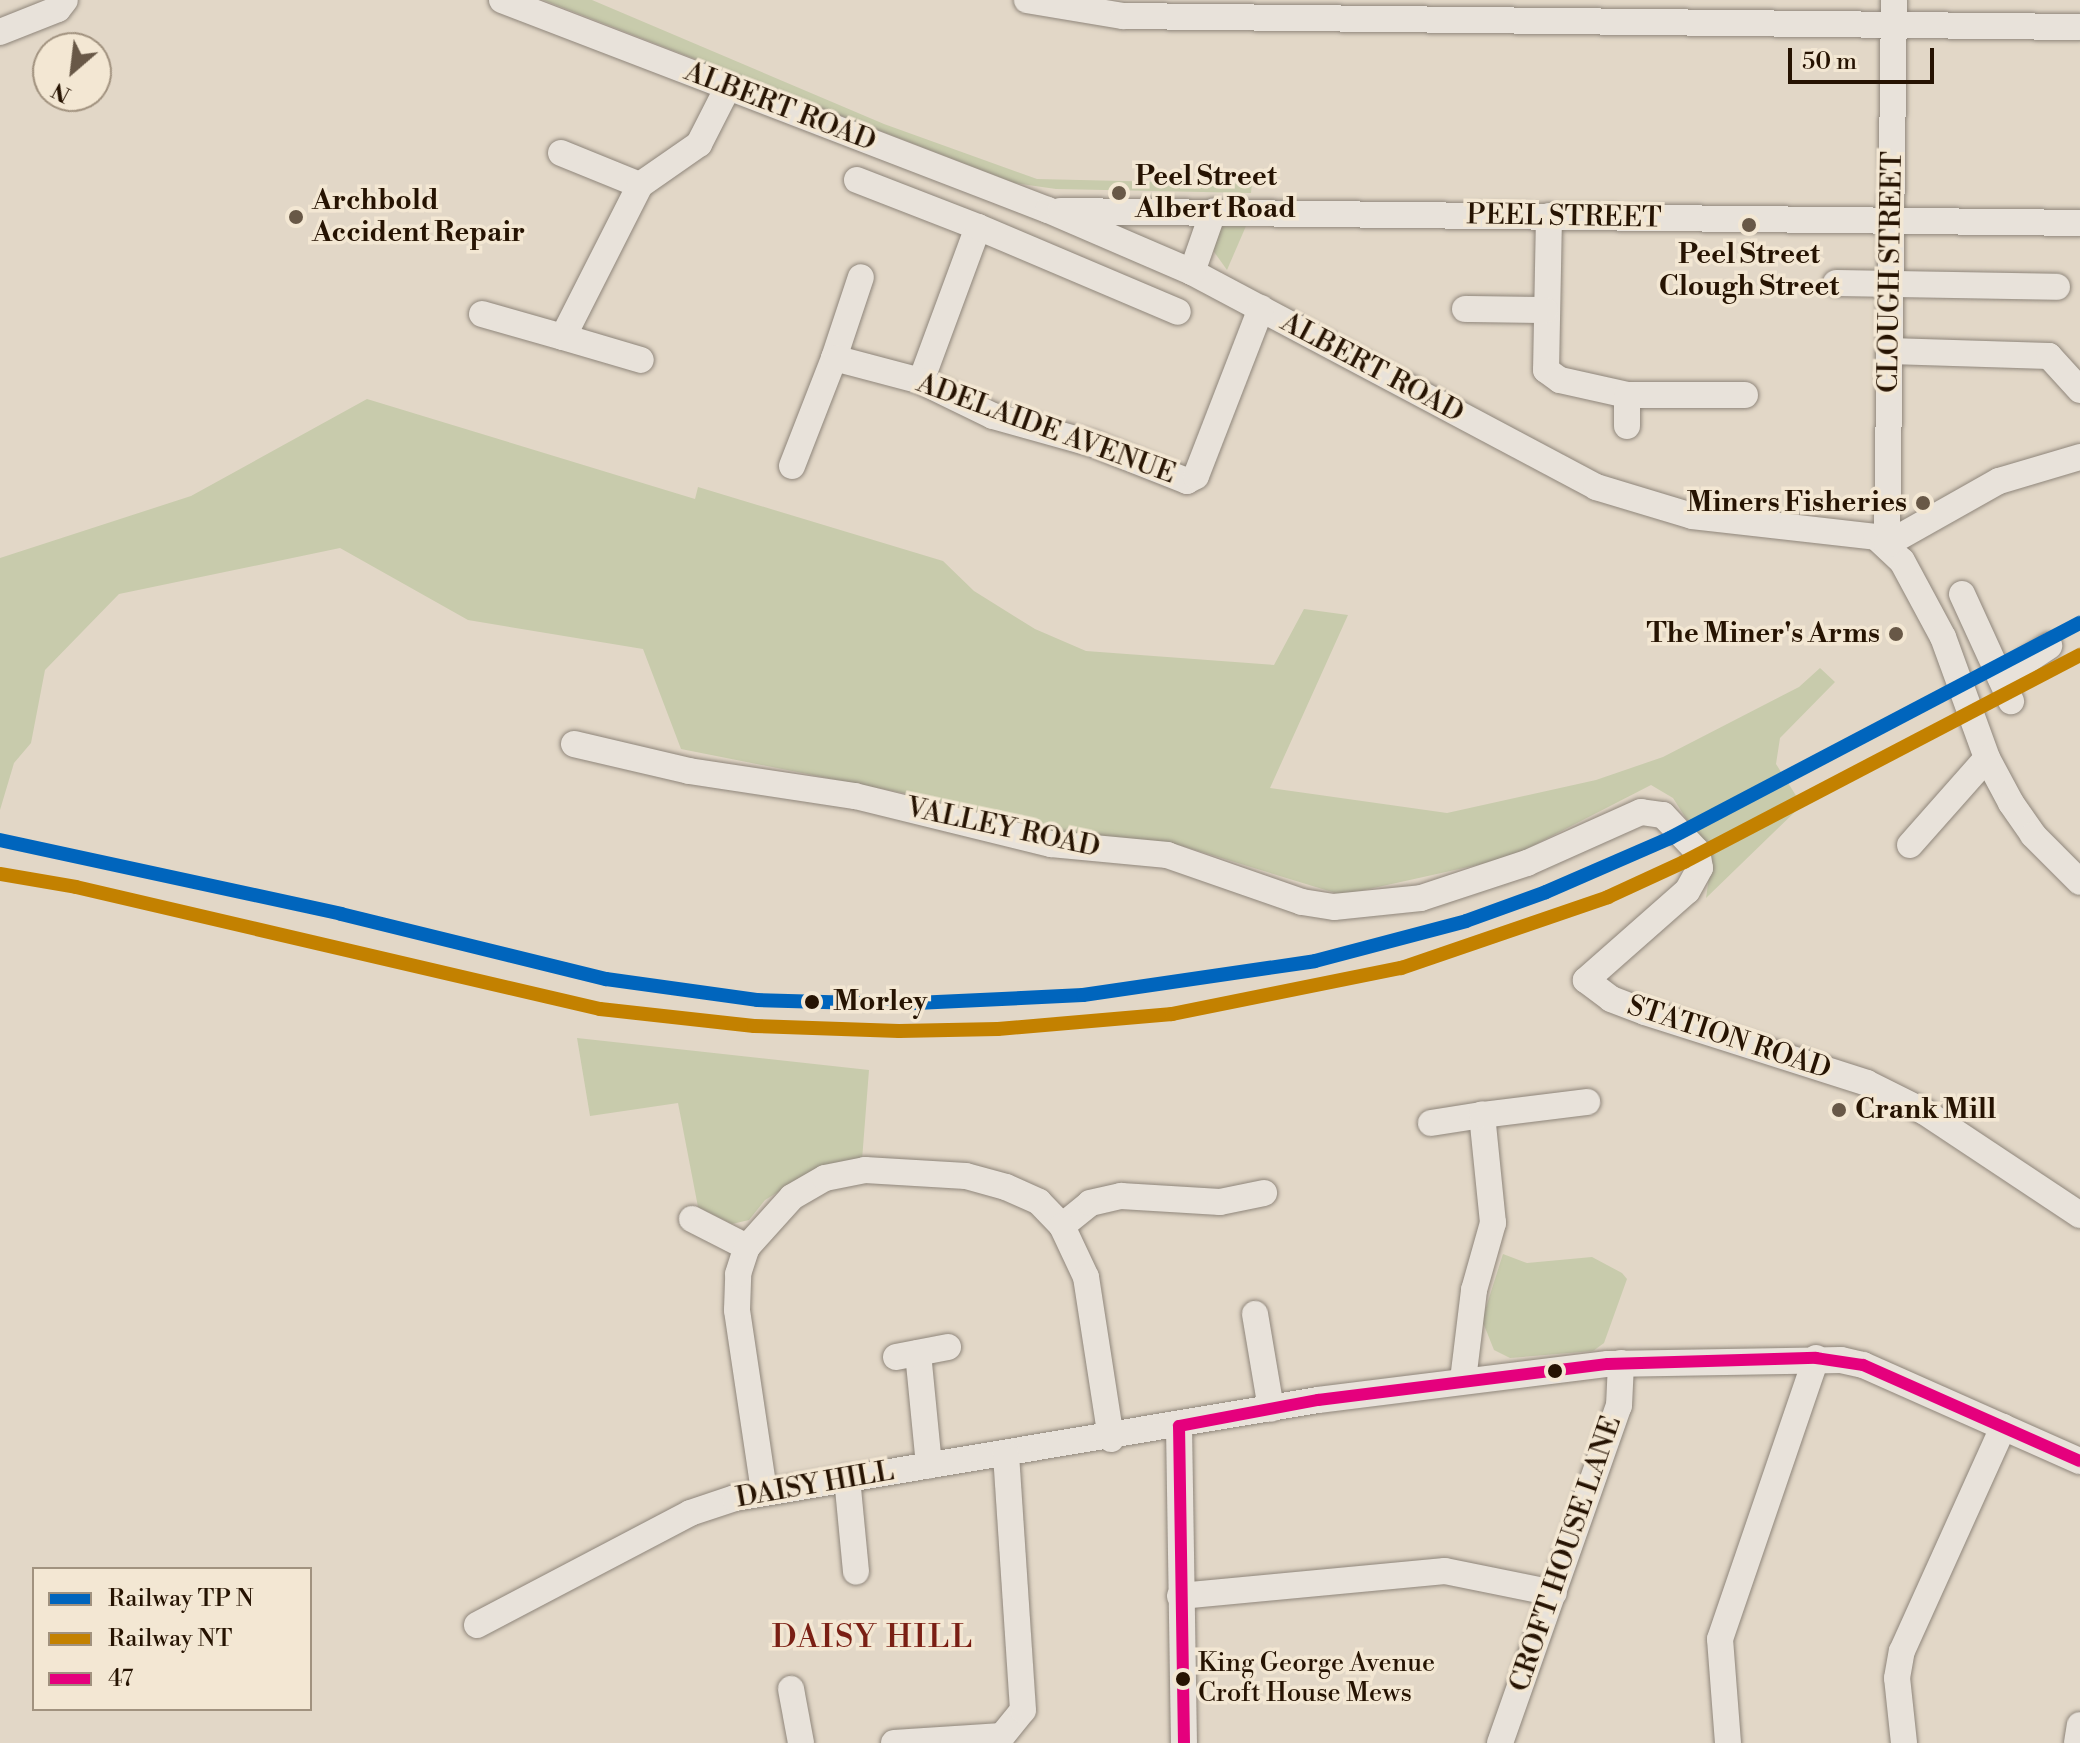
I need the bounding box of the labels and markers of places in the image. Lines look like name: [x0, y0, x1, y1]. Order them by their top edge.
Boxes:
place label: Peel Street Albert Road: [1135, 160, 1296, 226]
place label: Archbold Accident Repair: [312, 184, 525, 250]
marker: Peel Street Albert Road: [1110, 184, 1128, 202]
marker: Archbold Accident Repair: [287, 208, 305, 226]
marker: Peel Street Clough Street: [1740, 216, 1758, 234]
place label: Peel Street Clough Street: [1659, 238, 1839, 304]
place label: Miners Fisheries: [1686, 486, 1907, 520]
marker: Miners Fisheries: [1914, 494, 1932, 512]
place label: The Miner's Arms: [1647, 617, 1880, 651]
marker: The Miner's Arms: [1887, 625, 1905, 643]
place label: Morley: [833, 985, 927, 1019]
marker: Morley: [798, 988, 826, 1016]
place label: Crank Mill: [1855, 1093, 1996, 1127]
marker: Crank Mill: [1830, 1101, 1848, 1119]
unlabelled marker: [1547, 1363, 1563, 1379]
place label: King George Avenue Croft House Mews: [1198, 1648, 1435, 1710]
marker: King George Avenue Croft House Mews: [1175, 1671, 1191, 1687]

